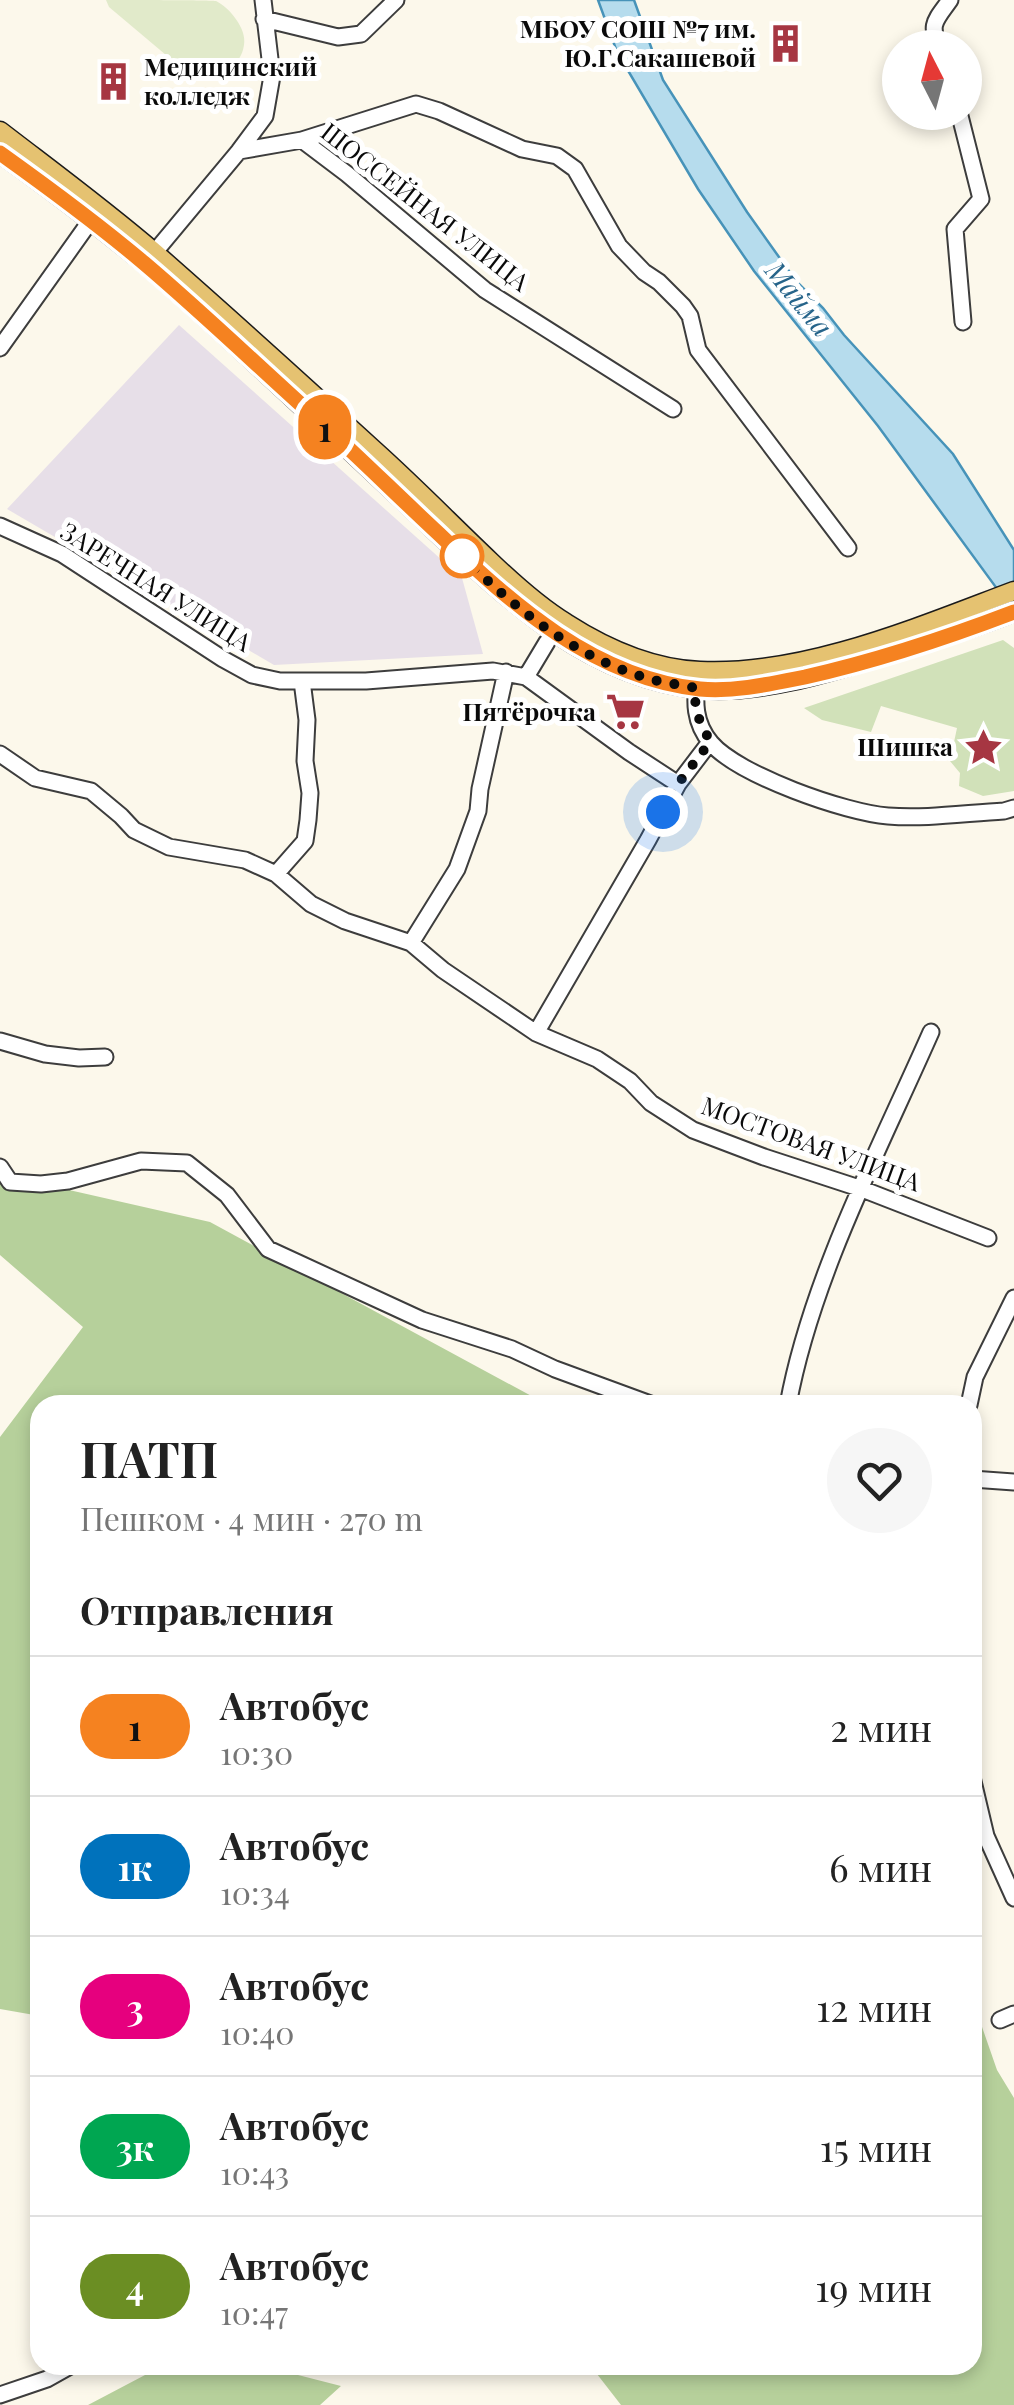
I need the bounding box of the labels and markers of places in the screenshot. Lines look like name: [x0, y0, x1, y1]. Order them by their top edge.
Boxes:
place label: МБОУ СОШ №7 им. Ю.Г.Сакашевой: [520, 11, 756, 73]
building icon: МБОУ СОШ №7 им. Ю.Г.Сакашевой: [765, 22, 807, 64]
place label: Медицинский колледж: [144, 49, 317, 111]
building icon: Медицинский колледж: [93, 60, 135, 102]
unlabelled marker: [441, 535, 483, 577]
supermarket icon: Пятёрочка: [605, 691, 647, 733]
place label: Пятёрочка: [462, 694, 596, 727]
place icon: Шишка: [962, 726, 1004, 768]
place label: Шишка: [857, 729, 953, 762]

